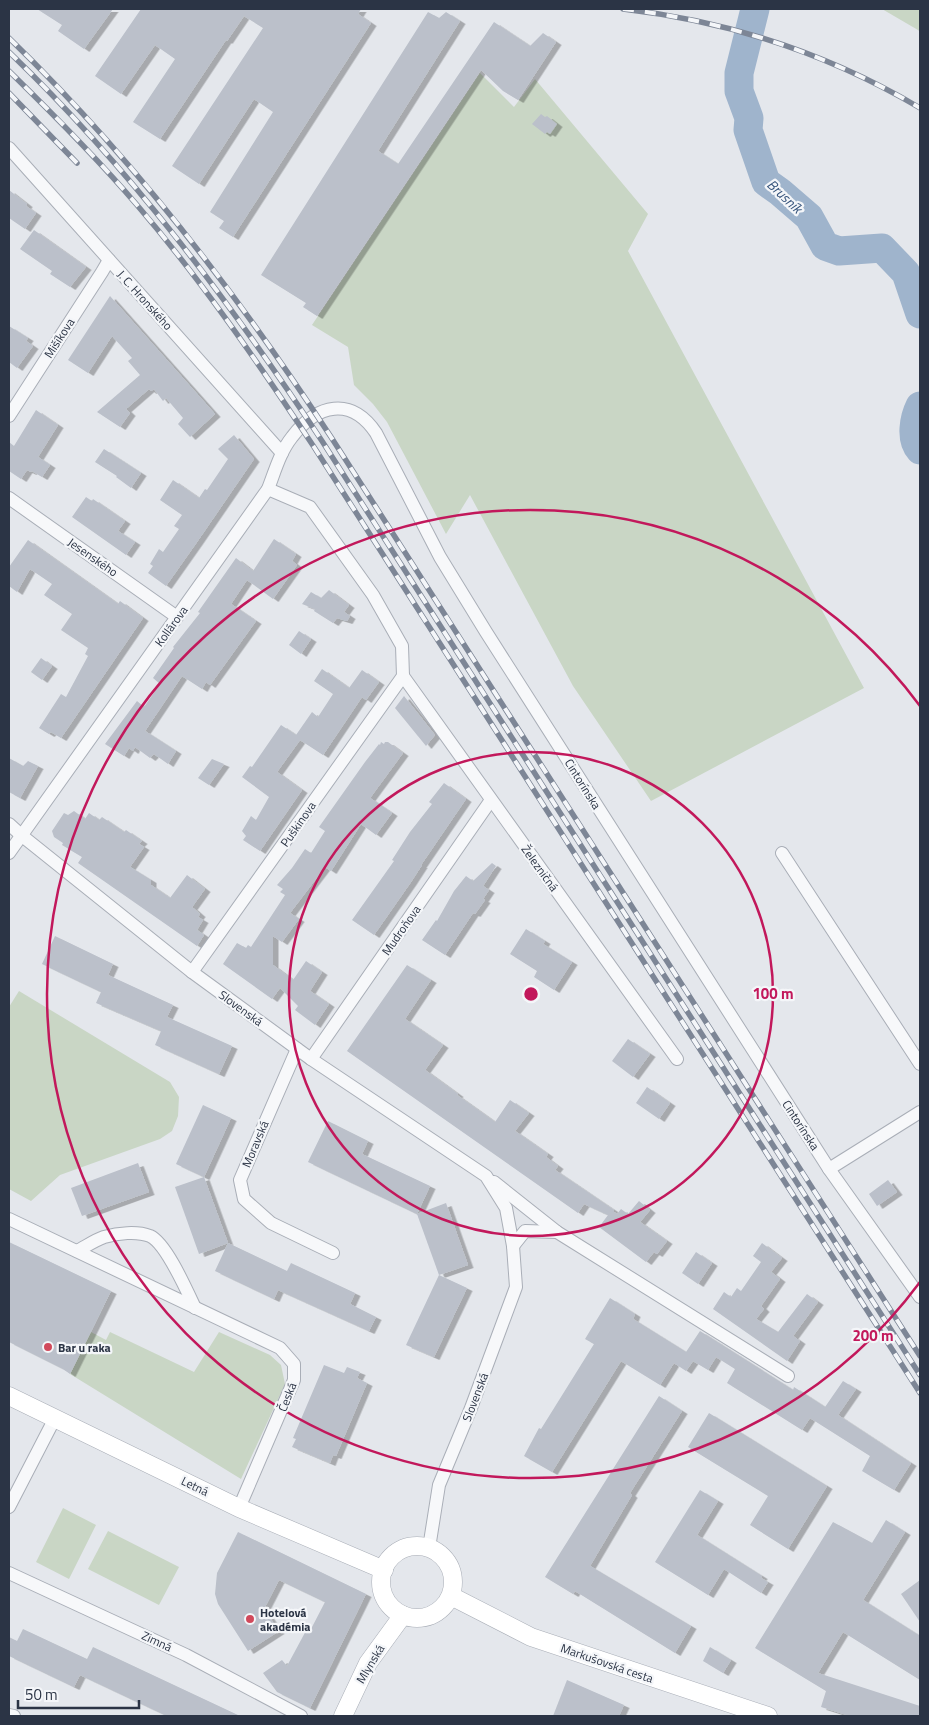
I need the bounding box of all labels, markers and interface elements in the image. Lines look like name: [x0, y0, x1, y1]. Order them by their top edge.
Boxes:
water label: Brusník: [763, 174, 809, 219]
street label: J. C. Hronského: [113, 266, 177, 334]
street label: Mišíkova: [39, 314, 79, 362]
street label: Jesenského: [64, 533, 122, 581]
street label: Kollárova: [150, 602, 192, 650]
street label: Cintorínska: [560, 755, 606, 813]
street label: Puškinova: [275, 797, 321, 851]
street label: Železničná: [517, 841, 563, 895]
street label: Mudroňova: [377, 901, 425, 959]
text: 100 m: [752, 982, 794, 1005]
street label: Slovenská: [215, 985, 267, 1031]
centre of rings: [522, 985, 540, 1003]
street label: Cintorínska: [778, 1096, 824, 1154]
street label: Moravská: [237, 1118, 273, 1170]
text: 200 m: [852, 1324, 894, 1347]
place label: Bar u raka: [58, 1338, 111, 1357]
marker: Bar u raka: [42, 1341, 54, 1353]
street label: Slovenská: [457, 1370, 493, 1424]
street label: Česká: [273, 1380, 301, 1414]
street label: Letná: [178, 1471, 212, 1501]
place label: Hotelová akadémia: [260, 1603, 310, 1636]
marker: Hotelová akadémia: [244, 1613, 256, 1625]
street label: Zimná: [139, 1626, 175, 1656]
street label: Markušovská cesta: [558, 1638, 656, 1688]
street label: Mlynská: [351, 1641, 389, 1687]
scale bar: [18, 1678, 139, 1710]
text: 50 m: [25, 1683, 58, 1706]

